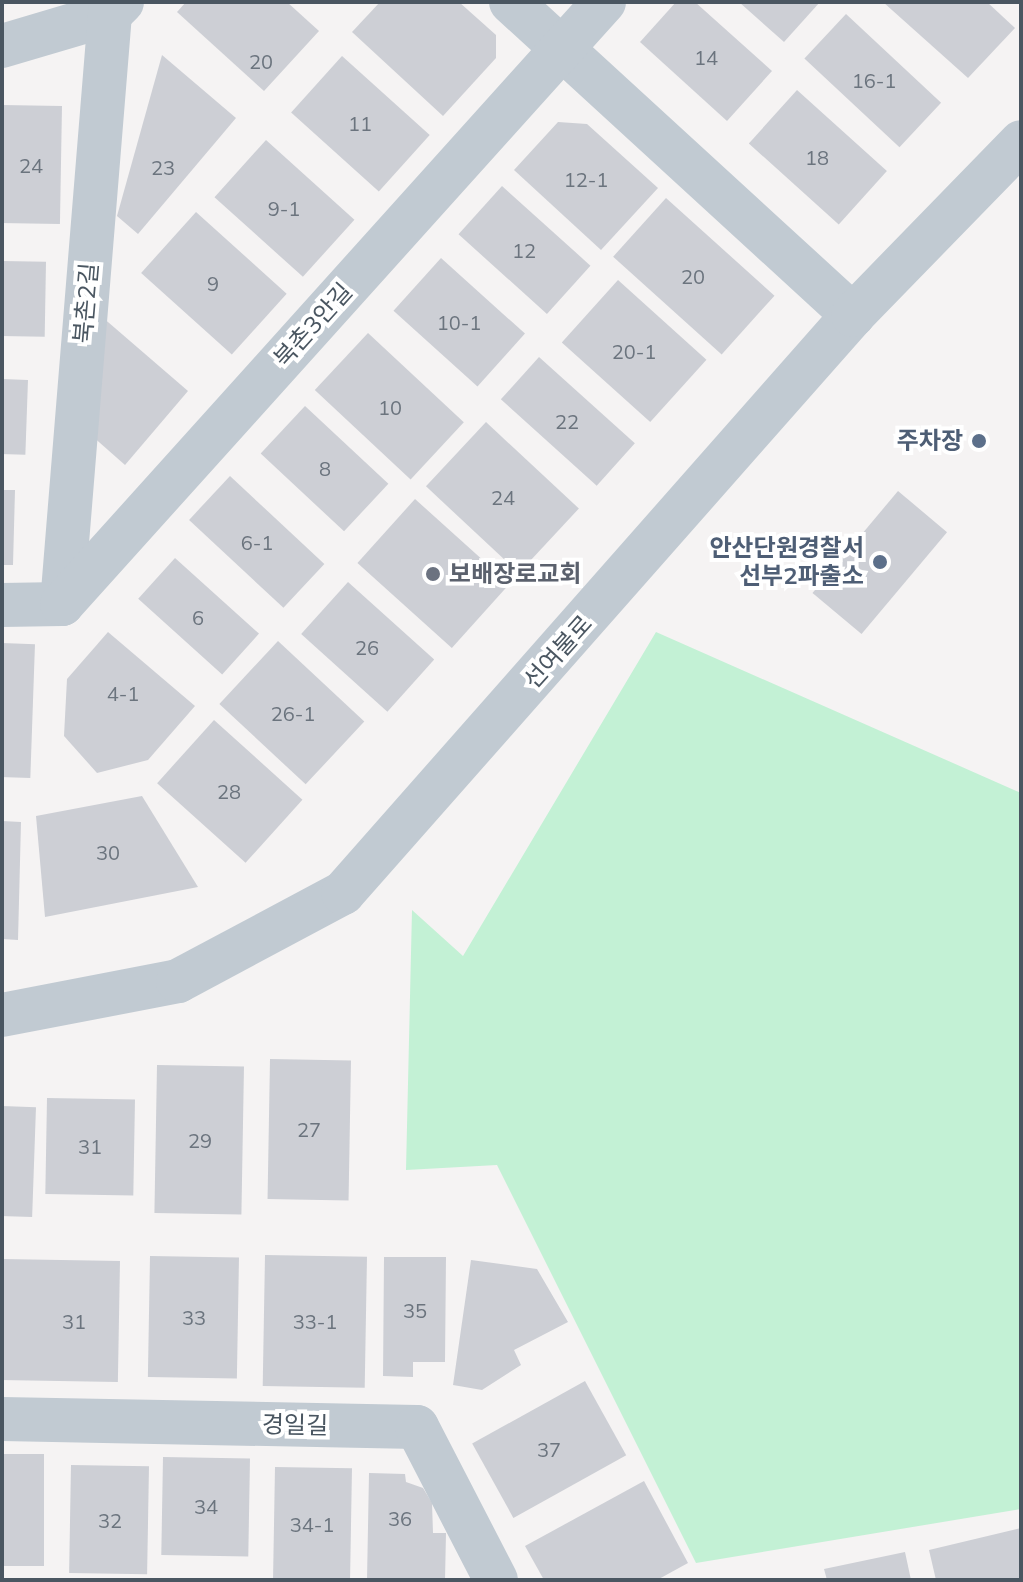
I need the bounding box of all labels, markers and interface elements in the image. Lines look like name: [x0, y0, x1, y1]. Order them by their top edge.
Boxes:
house number: 14: [694, 45, 718, 69]
house number: 20: [249, 49, 273, 73]
house number: 16-1: [852, 68, 896, 92]
house number: 11: [348, 111, 372, 135]
house number: 18: [805, 145, 829, 169]
house number: 24: [19, 153, 43, 177]
house number: 23: [151, 155, 175, 179]
house number: 12-1: [564, 167, 608, 191]
house number: 9-1: [268, 196, 300, 220]
house number: 12: [512, 238, 536, 262]
street label: 북촌2길: [68, 262, 104, 344]
house number: 20: [681, 264, 705, 288]
house number: 9: [207, 271, 219, 295]
street label: 북촌3안길: [268, 277, 358, 373]
house number: 10-1: [437, 310, 481, 334]
house number: 20-1: [612, 339, 656, 363]
house number: 10: [378, 395, 402, 419]
house number: 22: [555, 409, 579, 433]
place label: 주차장: [897, 427, 963, 455]
marker: 주차장: [970, 432, 988, 450]
house number: 8: [319, 456, 331, 480]
house number: 24: [491, 485, 515, 509]
house number: 6-1: [241, 530, 273, 554]
place label: 안산단원경찰서 선부2파출소: [709, 534, 864, 590]
marker: 안산단원경찰서 선부2파출소: [871, 553, 889, 571]
place label: 보배장로교회: [449, 560, 581, 588]
marker: 보배장로교회: [424, 565, 442, 583]
house number: 6: [192, 605, 204, 629]
street label: 선여불로: [518, 610, 598, 694]
house number: 26: [355, 635, 379, 659]
house number: 4-1: [107, 681, 139, 705]
house number: 26-1: [271, 701, 315, 725]
house number: 28: [217, 779, 241, 803]
house number: 30: [96, 840, 120, 864]
house number: 27: [297, 1117, 321, 1141]
house number: 29: [188, 1128, 212, 1152]
house number: 31: [78, 1134, 102, 1158]
house number: 35: [403, 1298, 427, 1322]
house number: 33: [182, 1305, 206, 1329]
house number: 31: [62, 1309, 86, 1333]
house number: 33-1: [293, 1309, 337, 1333]
street label: 경일길: [262, 1410, 328, 1440]
house number: 37: [537, 1437, 561, 1461]
house number: 34: [194, 1494, 218, 1518]
house number: 36: [388, 1506, 412, 1530]
house number: 32: [98, 1508, 122, 1532]
house number: 34-1: [290, 1512, 334, 1536]

